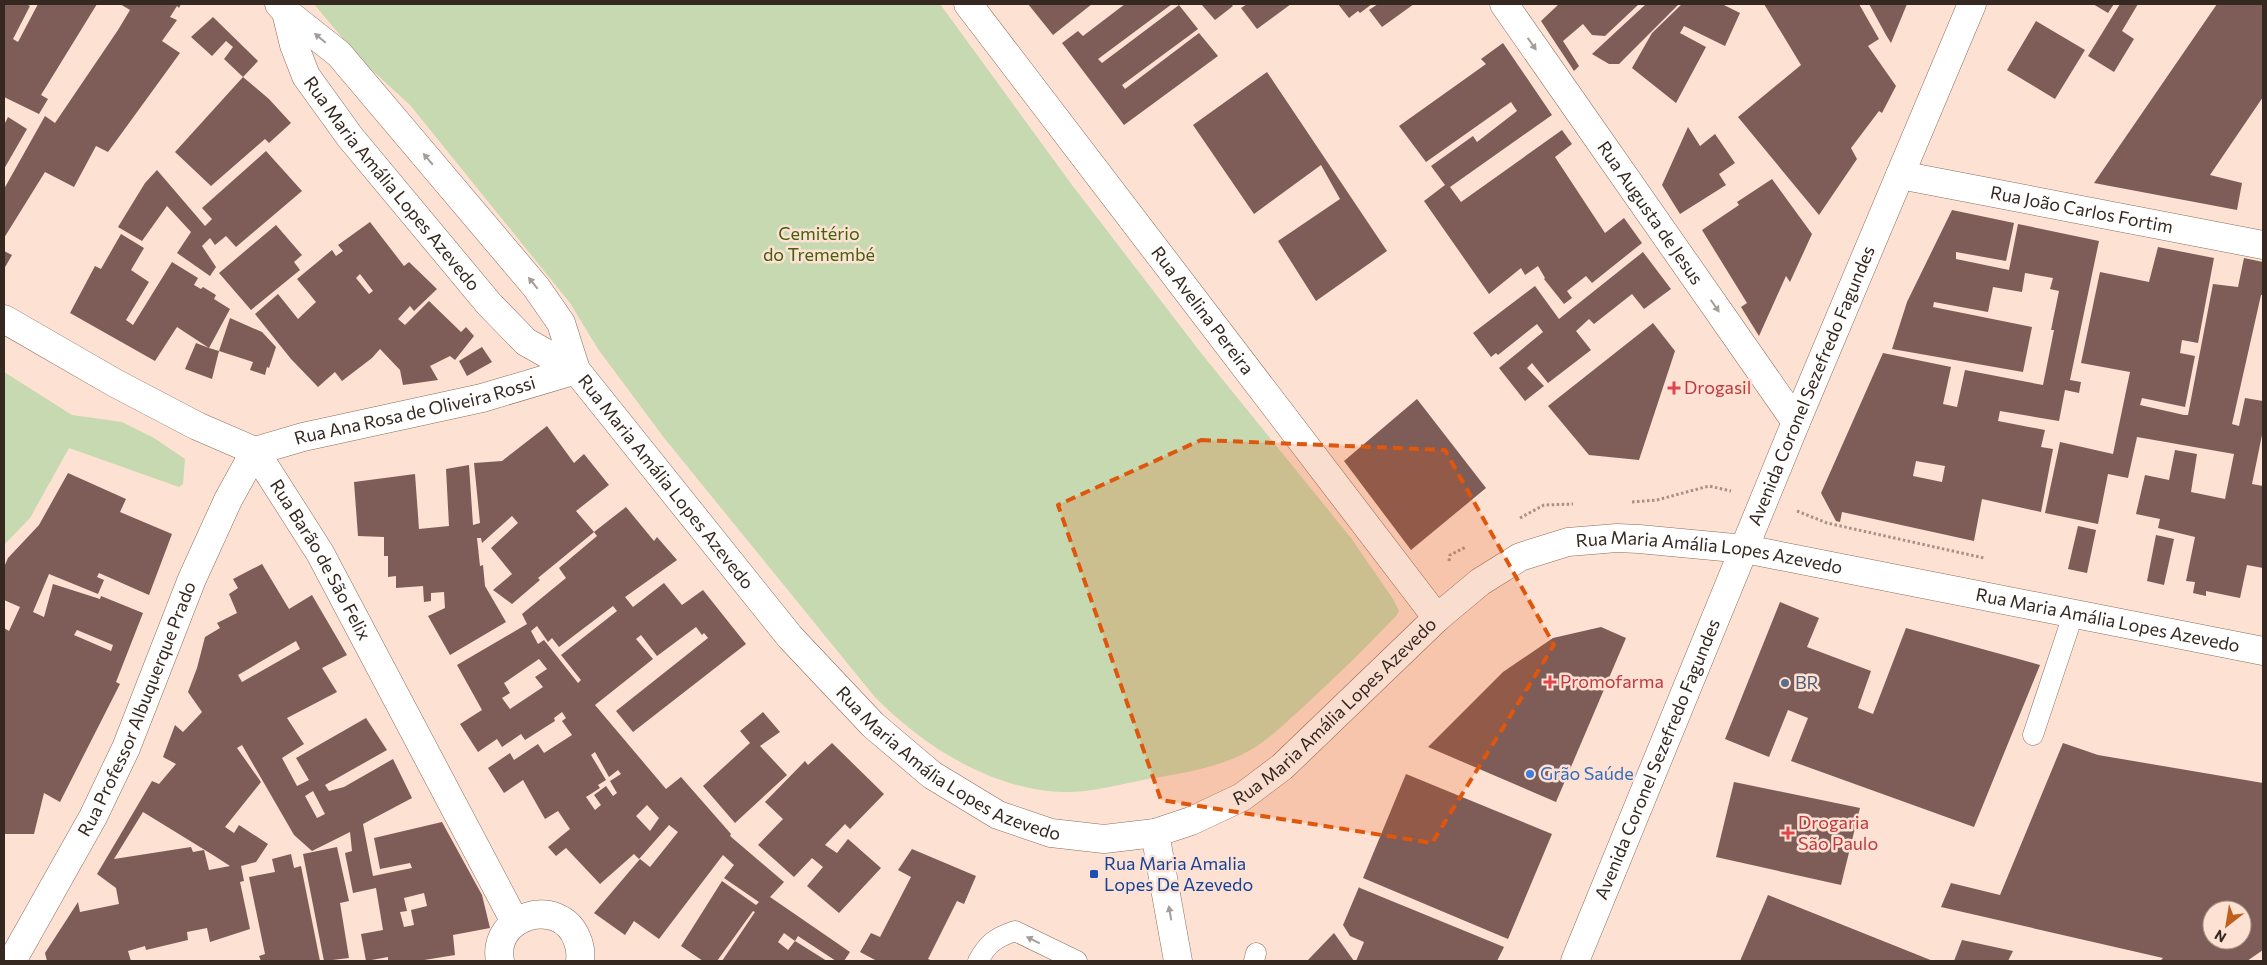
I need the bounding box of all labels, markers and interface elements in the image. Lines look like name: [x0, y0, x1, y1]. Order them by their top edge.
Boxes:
one-way arrow: [314, 33, 326, 44]
one-way arrow: [1527, 37, 1537, 51]
street label: Rua Maria Amália Lopes Azevedo: [300, 72, 485, 295]
street label: Rua Augusta de Jesus: [1593, 136, 1709, 288]
one-way arrow: [423, 152, 434, 165]
street label: Rua João Carlos Fortim: [1988, 181, 2175, 237]
park label: Cemitério do Tremembé: [763, 222, 875, 265]
street label: Rua Avelina Pereira: [1147, 242, 1259, 379]
street label: Avenida Coronel Sezefredo Fagundes: [1743, 242, 1879, 529]
one-way arrow: [528, 276, 538, 290]
one-way arrow: [1710, 299, 1720, 313]
street label: Rua Maria Amália Lopes Azevedo: [574, 370, 759, 593]
street label: Rua Ana Rosa de Oliveira Rossi: [292, 371, 538, 449]
place label: Drogasil: [1684, 376, 1751, 398]
marker: Drogasil: [1668, 382, 1680, 394]
street label: Rua Barão de São Felix: [266, 475, 376, 644]
street label: Rua Maria Amália Lopes Azevedo: [1575, 526, 1844, 578]
street label: Rua Professor Albuquerque Prado: [72, 578, 200, 840]
street label: Rua Maria Amália Lopes Azevedo: [1974, 583, 2242, 656]
street label: Rua Maria Amália Lopes Azevedo: [1229, 613, 1440, 810]
street label: Avenida Coronel Sezefredo Fagundes: [1589, 615, 1724, 902]
place label: Promofarma: [1560, 670, 1664, 692]
place label: BR: [1795, 671, 1819, 693]
marker: Promofarma: [1544, 676, 1556, 688]
marker: BR: [1779, 677, 1791, 689]
street label: Rua Maria Amália Lopes Azevedo: [832, 681, 1062, 844]
place label: Grão Saúde: [1540, 762, 1634, 784]
marker: Grão Saúde: [1524, 768, 1536, 780]
place label: Drogaria São Paulo: [1798, 811, 1878, 854]
marker: Drogaria São Paulo: [1782, 827, 1794, 839]
place label: Rua Maria Amalia Lopes De Azevedo: [1104, 852, 1253, 895]
marker: Rua Maria Amalia Lopes De Azevedo: [1088, 868, 1100, 880]
north arrow: [2202, 900, 2252, 950]
one-way arrow: [1165, 905, 1173, 921]
text: N: [2211, 927, 2229, 947]
one-way arrow: [1026, 936, 1040, 944]

